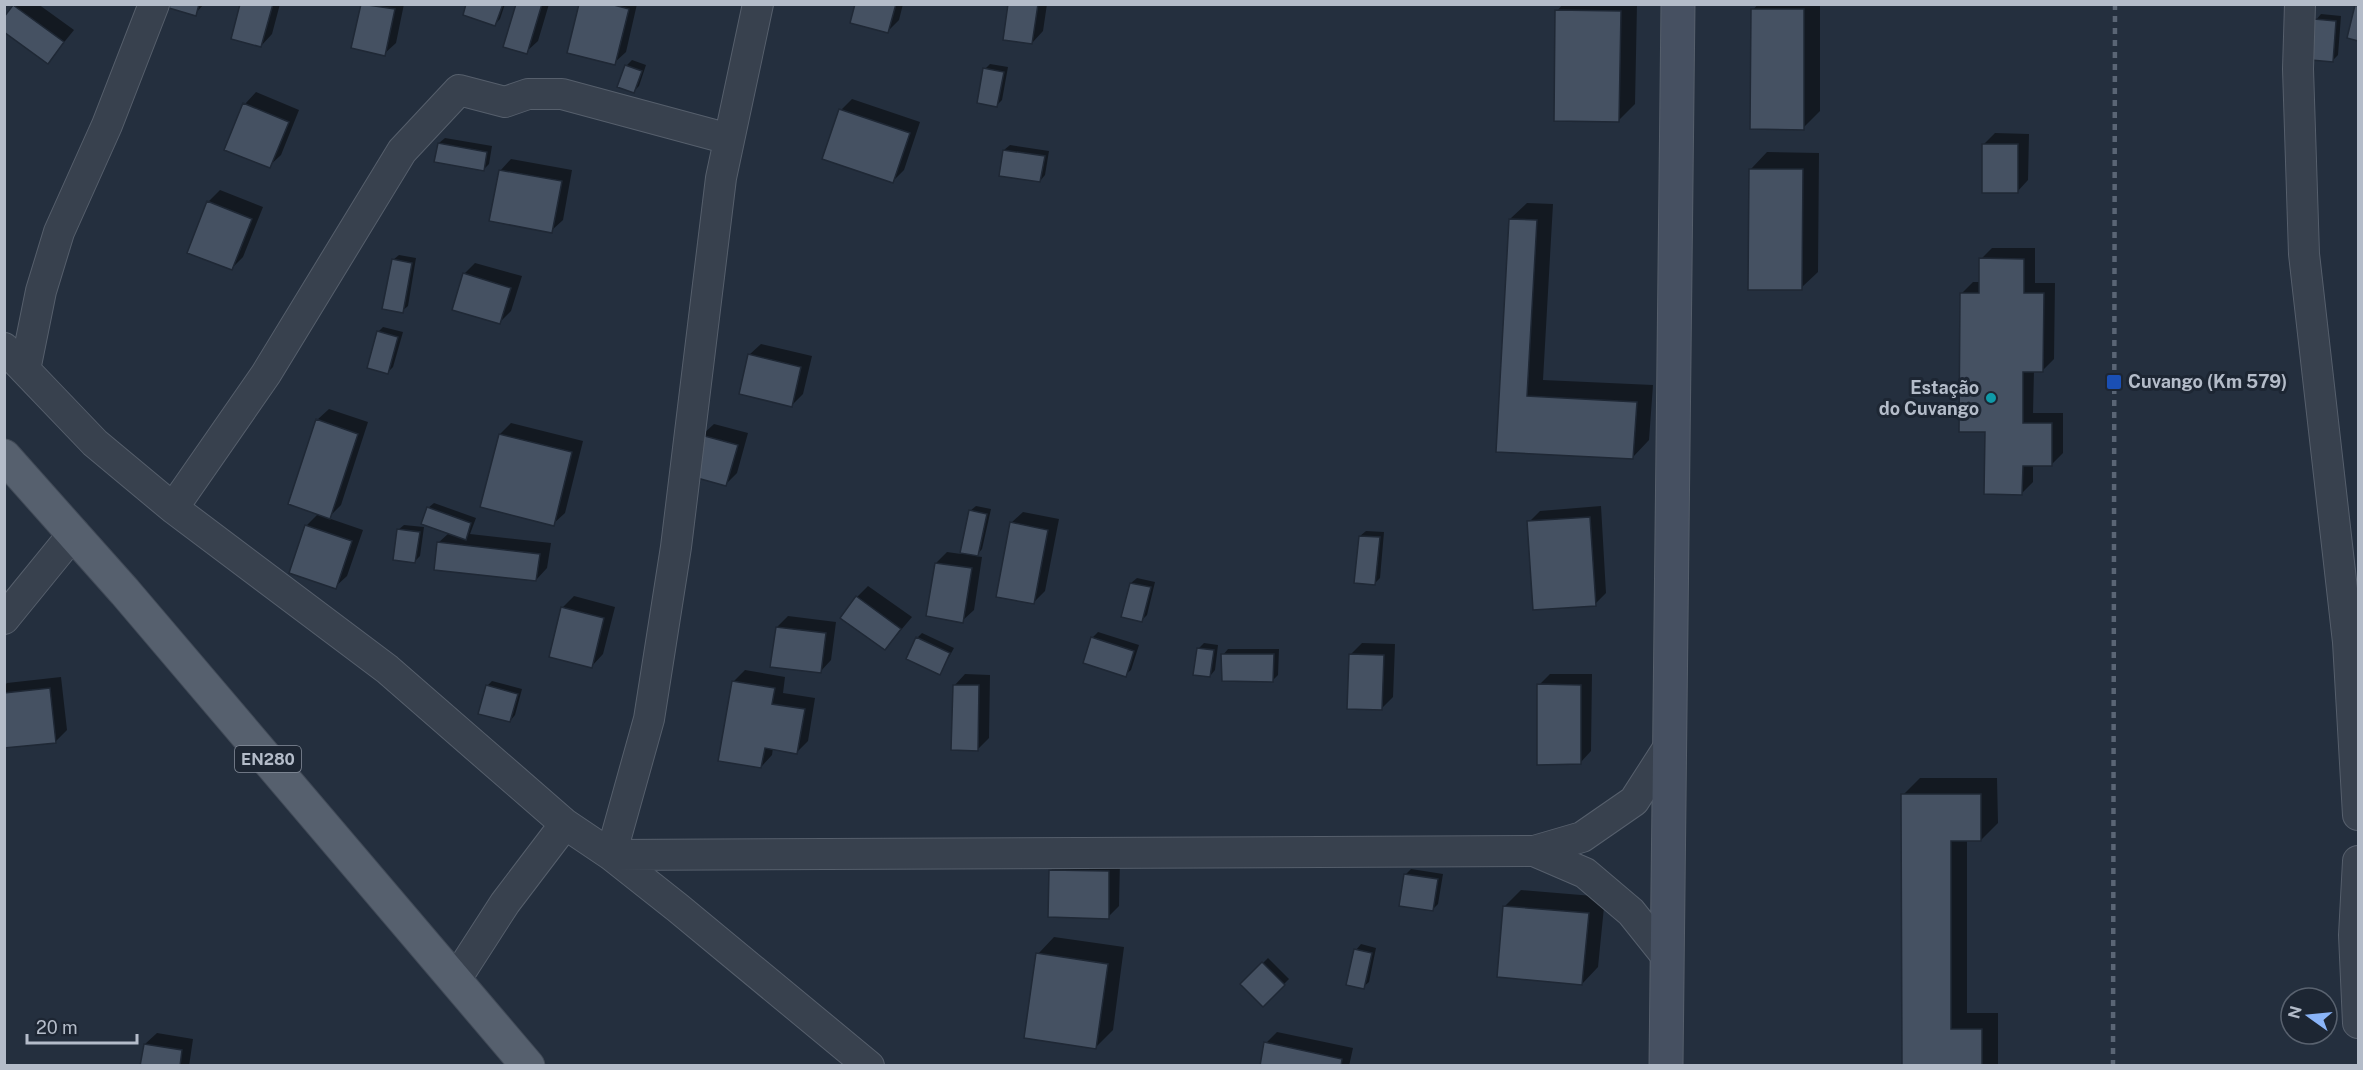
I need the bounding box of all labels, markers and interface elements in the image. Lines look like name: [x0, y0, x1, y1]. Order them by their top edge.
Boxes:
place label: Cuvango (Km 579): [2128, 371, 2287, 392]
marker: Cuvango (Km 579): [2105, 373, 2123, 391]
place label: Estação do Cuvango: [1879, 377, 1979, 419]
marker: Estação do Cuvango: [1984, 391, 1998, 405]
road number: EN280: [235, 746, 301, 772]
north arrow: [2279, 986, 2339, 1046]
text: N: [2284, 1004, 2306, 1021]
scale bar: [27, 1007, 136, 1045]
text: 20 m: [36, 1017, 78, 1038]

